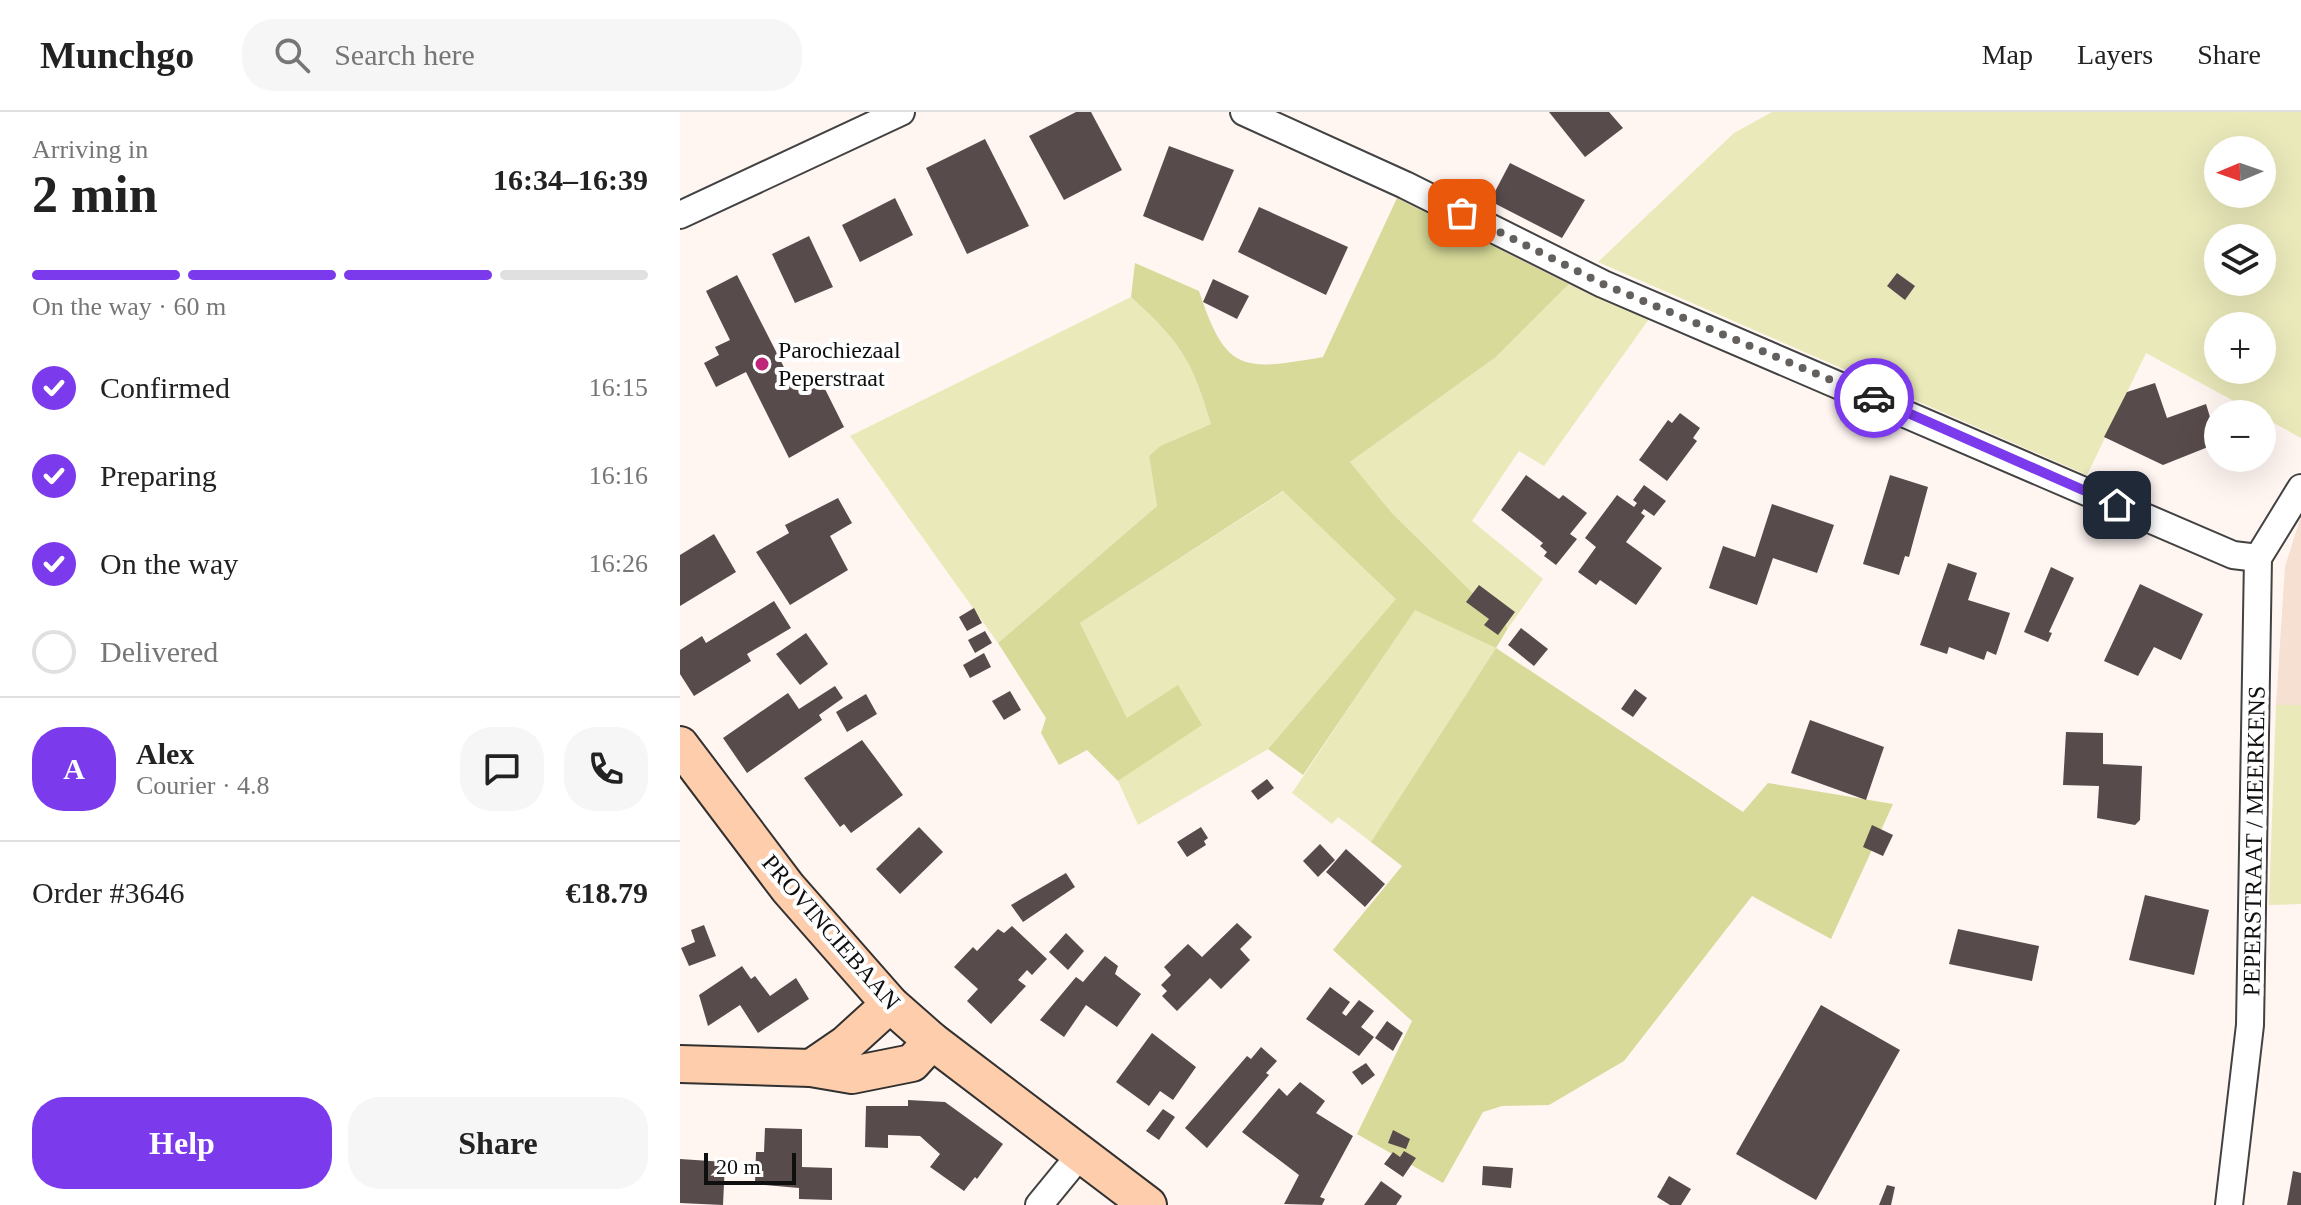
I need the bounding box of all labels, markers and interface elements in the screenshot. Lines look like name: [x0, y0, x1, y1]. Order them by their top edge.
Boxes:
search box: [242, 19, 802, 91]
icon: search: [270, 33, 314, 77]
text: Munchgo: [40, 34, 194, 76]
text: Search here: [334, 38, 475, 71]
text: Map: [1982, 39, 2033, 70]
text: Layers: [2077, 39, 2153, 70]
text: Share: [2197, 39, 2261, 70]
text: Arriving in: [32, 135, 148, 164]
north arrow: [2204, 136, 2276, 208]
map controls: [2204, 136, 2276, 472]
text: 16:34–16:39: [493, 163, 648, 196]
text: 2 min: [32, 166, 158, 223]
pin: [1428, 179, 1496, 247]
icon: bag: [1440, 191, 1484, 235]
button: layers: [2204, 224, 2276, 296]
text: On the way · 60 m: [32, 292, 226, 321]
button: +: [2204, 312, 2276, 384]
place label: Parochiezaal Peperstraat: [778, 337, 901, 391]
marker: Parochiezaal Peperstraat: [753, 355, 771, 373]
courier: [1834, 358, 1914, 438]
icon: check: [32, 366, 76, 410]
text: Confirmed: [100, 371, 230, 404]
text: 16:15: [589, 373, 648, 402]
icon: car: [1852, 376, 1896, 420]
button: −: [2204, 400, 2276, 472]
icon: check: [32, 454, 76, 498]
text: Preparing: [100, 459, 217, 492]
text: 16:16: [589, 461, 648, 490]
pin: [2083, 471, 2151, 539]
icon: home: [2095, 483, 2139, 527]
icon: check: [32, 542, 76, 586]
text: On the way: [100, 547, 238, 580]
text: 16:26: [589, 549, 648, 578]
text: Delivered: [100, 635, 218, 668]
street label: PEPERSTRAAT / MEERKENS: [2238, 686, 2270, 996]
button: chat: [460, 727, 544, 811]
button: phone: [564, 727, 648, 811]
text: Alex: [136, 737, 194, 770]
text: A: [63, 752, 85, 785]
text: Courier · 4.8: [136, 771, 270, 800]
street label: PROVINCIEBAAN: [757, 850, 905, 1014]
text: Order #3646: [32, 876, 184, 909]
text: €18.79: [566, 876, 648, 909]
button: Help: [32, 1097, 332, 1189]
button: Share: [348, 1097, 648, 1189]
scale bar: [704, 1149, 796, 1185]
text: 20 m: [716, 1154, 761, 1179]

